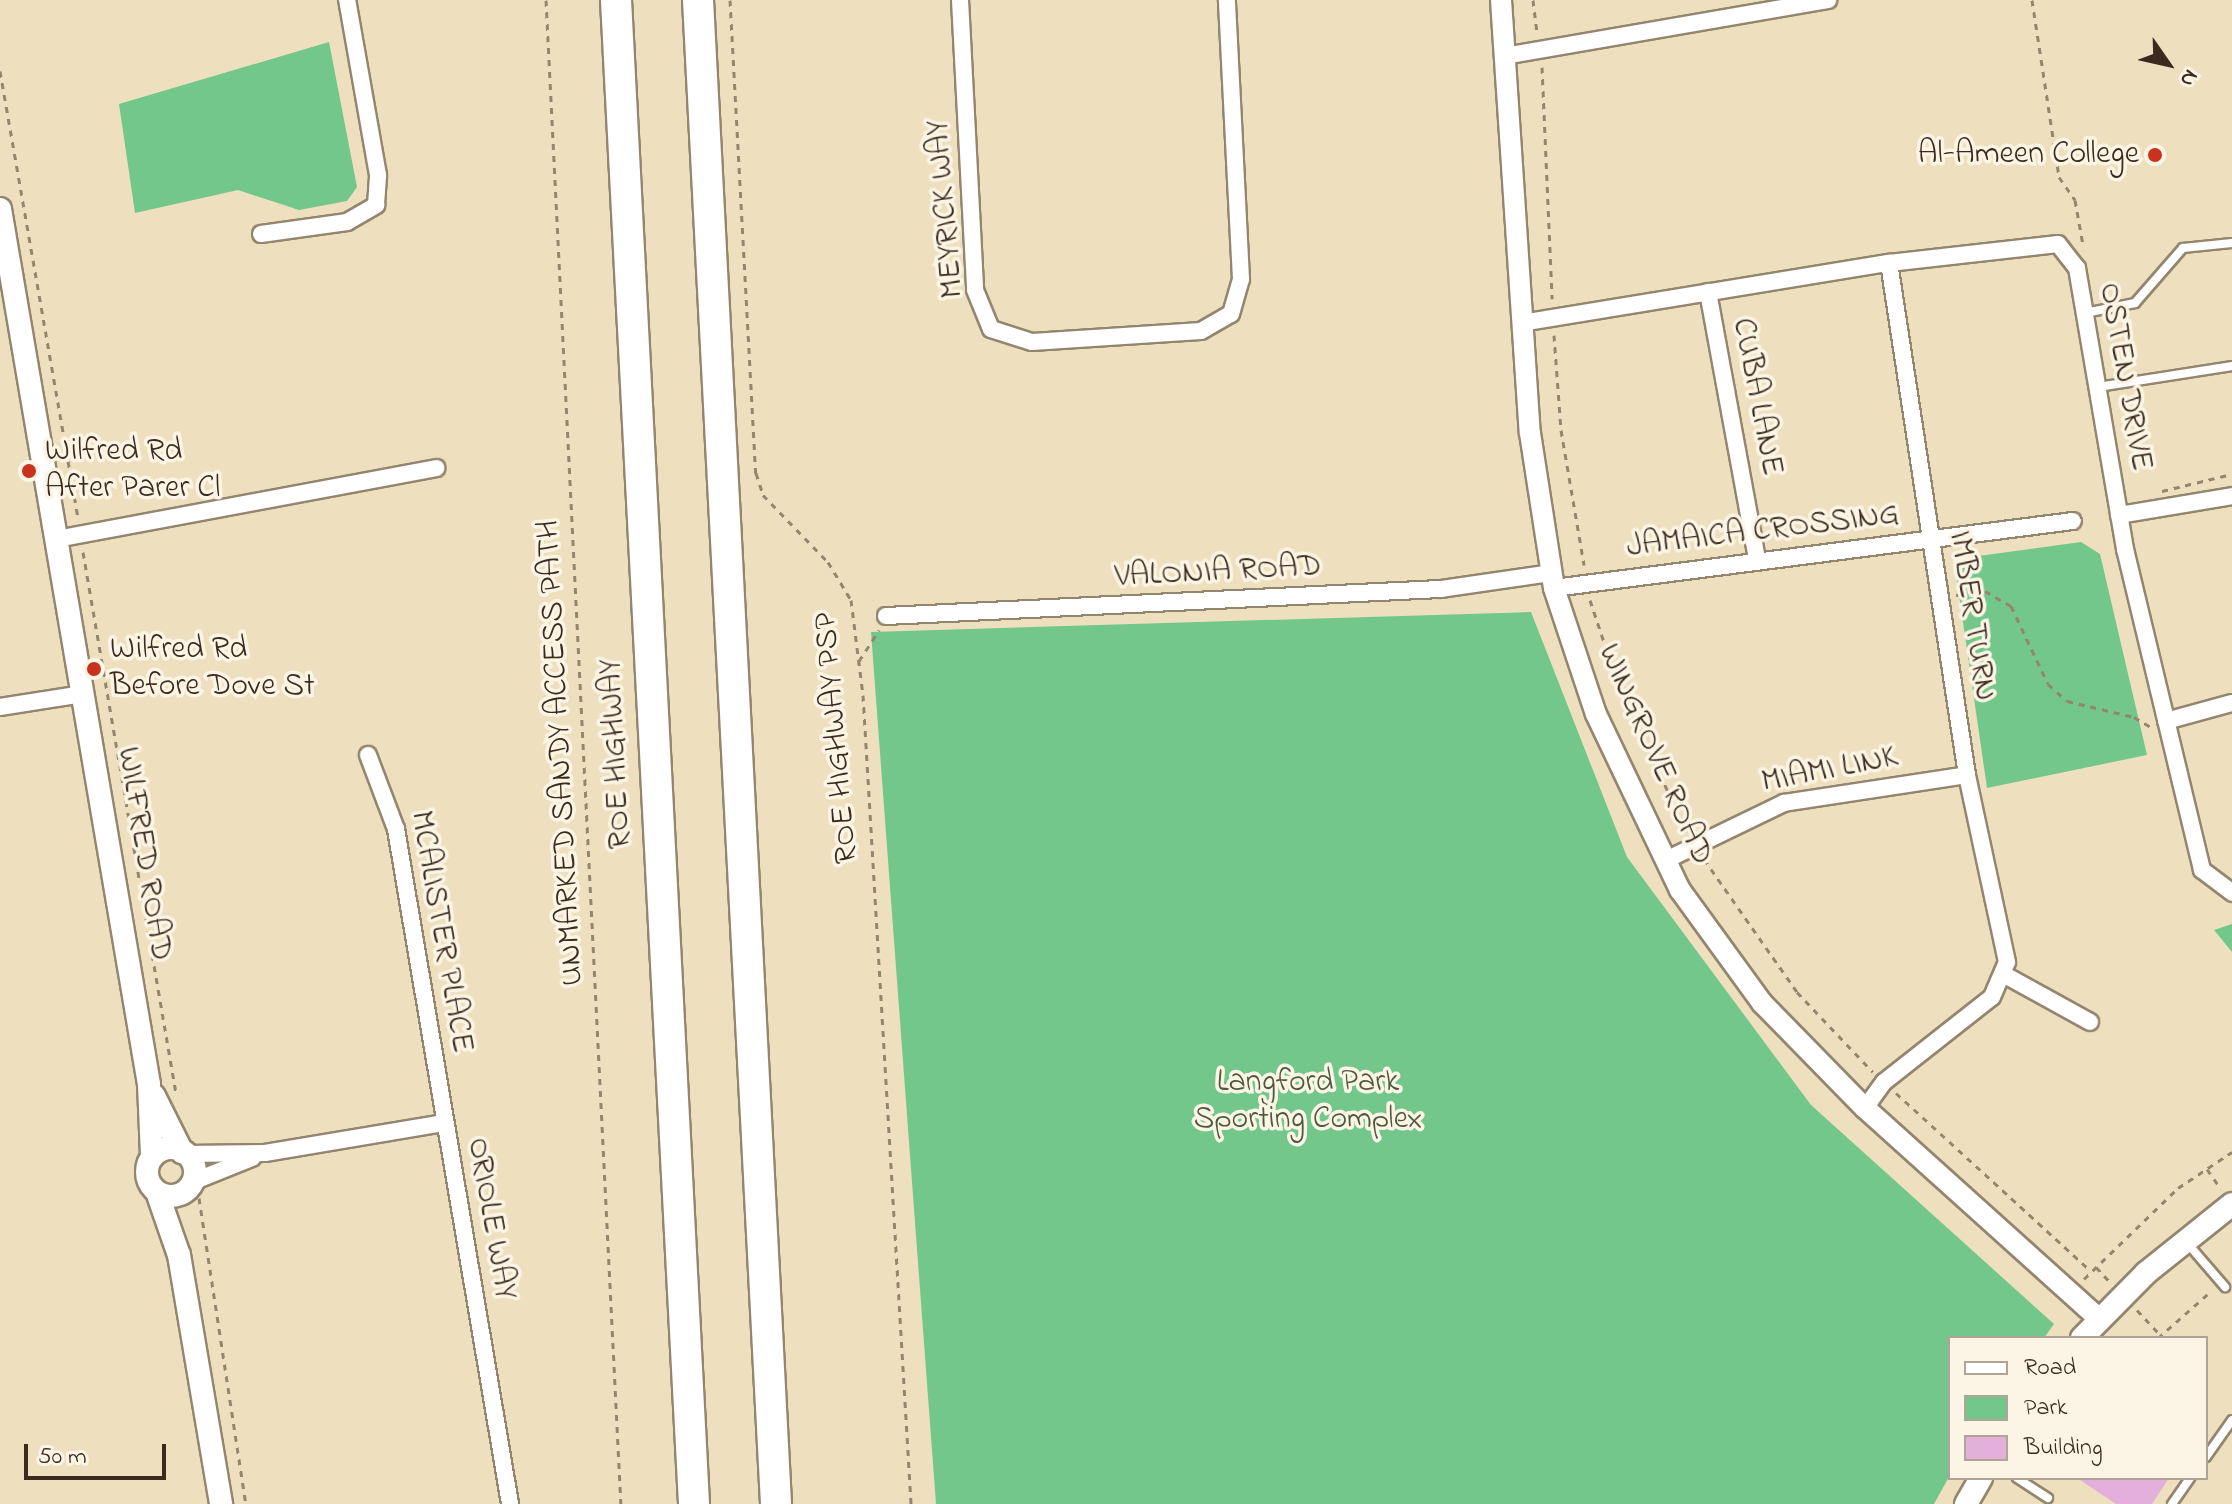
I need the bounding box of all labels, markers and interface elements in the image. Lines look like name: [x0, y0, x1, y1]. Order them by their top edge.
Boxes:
north arrow: [2128, 24, 2208, 104]
text: N: [2170, 62, 2205, 93]
street label: MEYRICK WAY: [920, 118, 974, 300]
place label: Al-Ameen College: [1918, 136, 2139, 174]
marker: Al-Ameen College: [2146, 146, 2164, 164]
street label: OSTEN DRIVE: [2089, 280, 2159, 474]
street label: CUBA LANE: [1722, 315, 1790, 479]
place label: Wilfred Rd After Parer Cl: [45, 434, 220, 509]
marker: Wilfred Rd After Parer Cl: [20, 462, 38, 480]
street label: JAMAICA CROSSING: [1625, 496, 1901, 568]
street label: UNMARKED SANDY ACCESS PATH: [531, 519, 593, 987]
street label: IMBER TURN: [1939, 528, 2003, 704]
street label: VALONIA ROAD: [1114, 548, 1322, 598]
street label: ROE HIGHWAY PSP: [808, 611, 868, 865]
place label: Wilfred Rd Before Dove St: [110, 632, 315, 707]
street label: WINGROVE ROAD: [1588, 639, 1720, 871]
street label: ROE HIGHWAY: [593, 658, 641, 850]
marker: Wilfred Rd Before Dove St: [85, 660, 103, 678]
street label: MIAMI LINK: [1759, 739, 1901, 803]
street label: WILFRED ROAD: [107, 744, 179, 964]
street label: MCALISTER PLACE: [400, 808, 480, 1056]
park label: Langford Park Sporting Complex: [1194, 1065, 1422, 1140]
street label: ORIOLE WAY: [457, 1135, 523, 1303]
legend: [1948, 1336, 2208, 1480]
text: Road: [2024, 1351, 2076, 1386]
text: Park: [2024, 1391, 2067, 1426]
scale bar: [28, 1428, 170, 1478]
text: Building: [2024, 1431, 2103, 1466]
text: 50 m: [38, 1440, 87, 1475]

